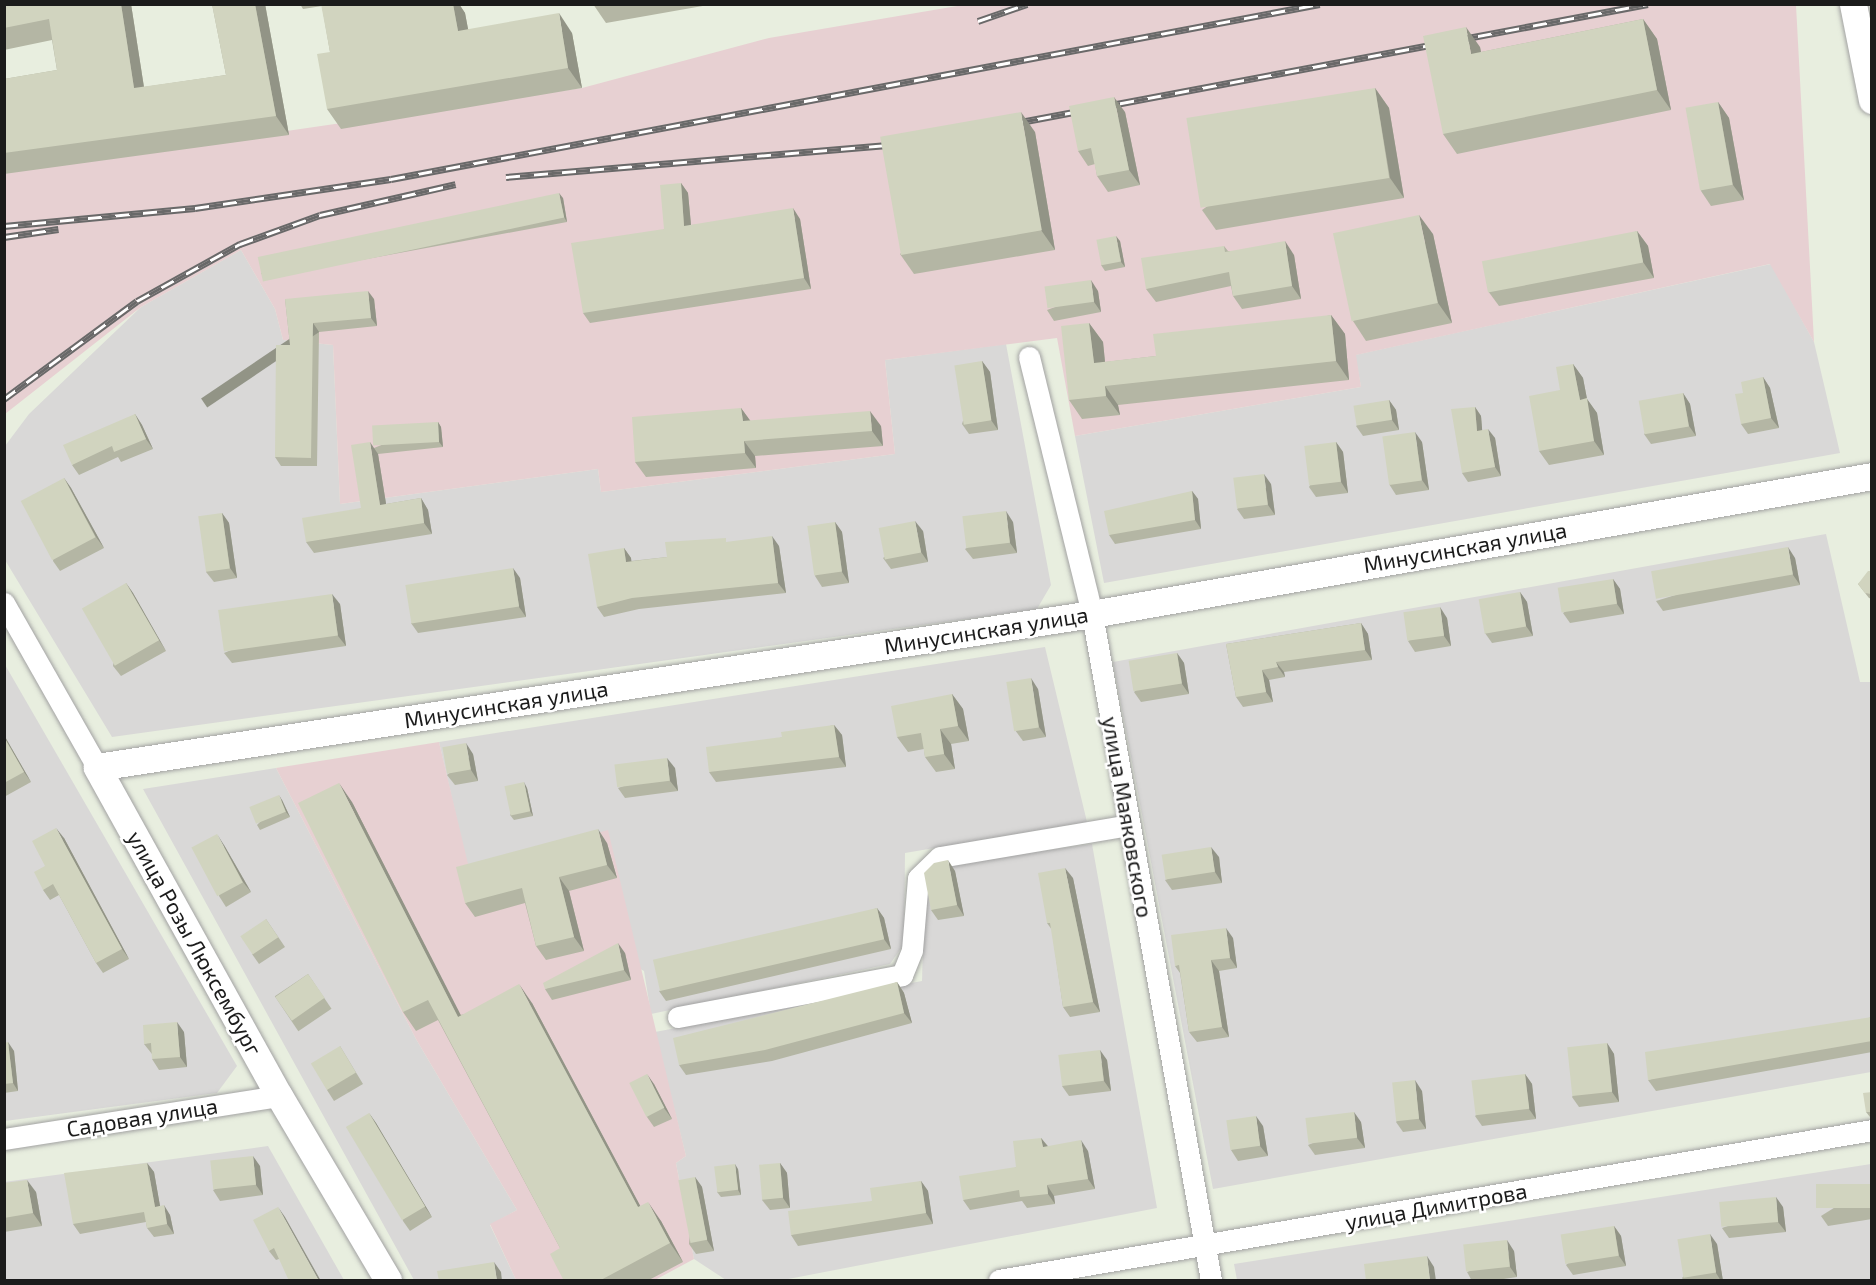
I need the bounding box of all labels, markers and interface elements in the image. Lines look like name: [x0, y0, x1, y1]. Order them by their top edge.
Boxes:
street label: Минусинская улица: [1361, 516, 1569, 578]
street label: Минусинская улица: [882, 601, 1090, 659]
street label: Минусинская улица: [402, 675, 610, 733]
street label: улица Маяковского: [1097, 714, 1159, 920]
street label: улица Розы Люксембург: [122, 826, 268, 1060]
street label: Садовая улица: [65, 1092, 219, 1142]
street label: улица Димитрова: [1343, 1177, 1529, 1235]

